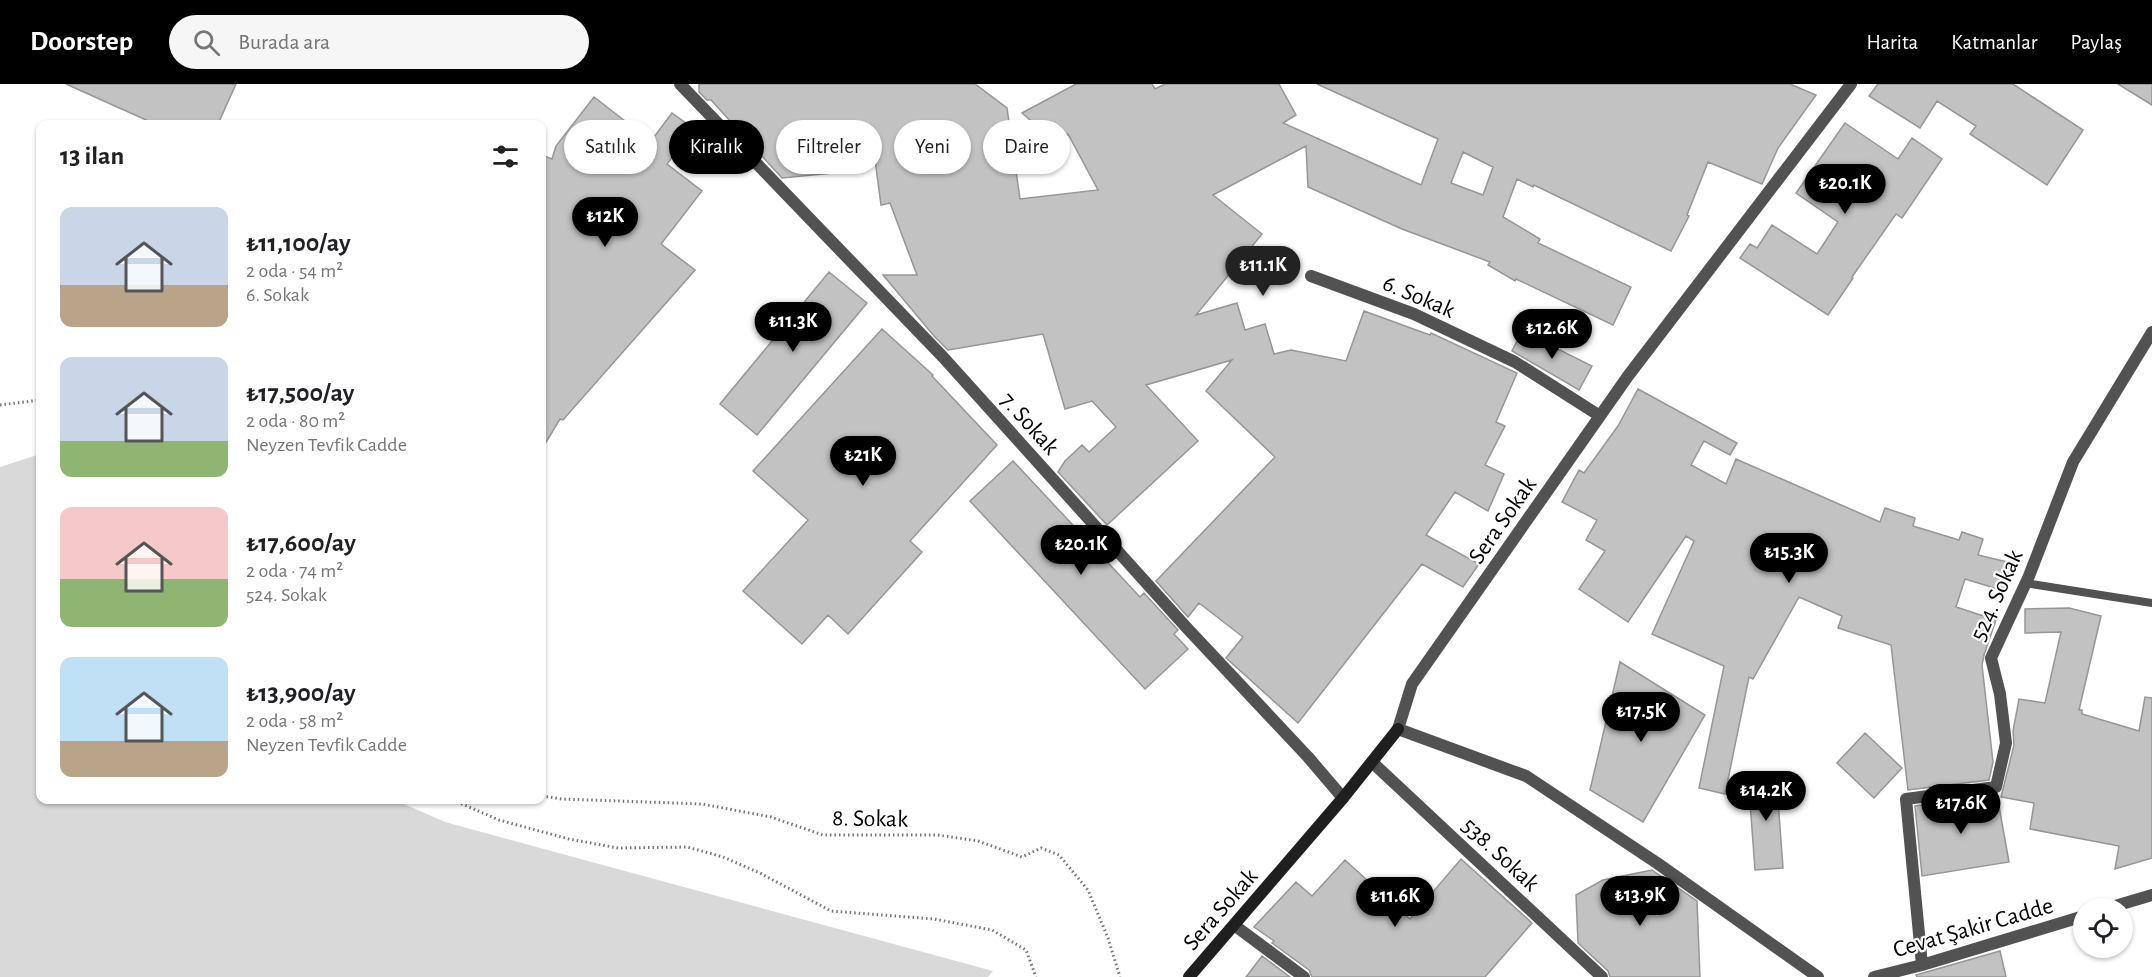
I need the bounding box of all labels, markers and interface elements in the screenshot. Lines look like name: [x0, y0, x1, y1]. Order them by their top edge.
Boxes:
search box: [169, 15, 589, 69]
icon: search: [190, 26, 223, 59]
text: Doorstep: [30, 28, 133, 56]
text: Burada ara: [238, 31, 330, 53]
text: Harita: [1867, 32, 1918, 53]
text: Katmanlar: [1951, 32, 2038, 53]
text: Paylaş: [2071, 32, 2122, 53]
chip: Satılık: [564, 120, 657, 174]
chip: Kiralık: [669, 120, 764, 174]
chip: Filtreler: [776, 120, 882, 174]
chip: Yeni: [894, 120, 971, 174]
chip: Daire: [983, 120, 1070, 174]
icon: filters: [489, 140, 522, 173]
text: 13 ilan: [60, 143, 124, 169]
pin: ₺20.1K: [1796, 164, 1894, 215]
text: ₺20.1K: [1819, 173, 1871, 193]
pin: ₺12K: [569, 197, 641, 248]
text: ₺12K: [586, 206, 624, 226]
text: ₺11,100/ay: [246, 230, 351, 256]
icon: home: [108, 231, 180, 303]
pin: ₺11.1K: [1214, 246, 1312, 297]
text: ₺11.1K: [1239, 255, 1287, 275]
text: 2 oda · 54 m²: [246, 261, 343, 281]
street label: 6. Sokak: [1379, 271, 1458, 323]
text: 6. Sokak: [246, 285, 309, 305]
pin: ₺11.3K: [744, 302, 842, 353]
pin: ₺12.6K: [1503, 309, 1601, 360]
text: ₺11.3K: [769, 311, 817, 331]
text: ₺12.6K: [1526, 318, 1578, 338]
text: ₺17,500/ay: [246, 380, 354, 406]
icon: home: [108, 381, 180, 453]
street label: 7. Sokak: [995, 388, 1063, 459]
text: 2 oda · 80 m²: [246, 411, 345, 431]
text: Neyzen Tevfik Cadde: [246, 435, 407, 455]
pin: ₺21K: [827, 436, 899, 487]
text: ₺21K: [844, 445, 882, 465]
street label: Sera Sokak: [1464, 473, 1541, 568]
pin: ₺20.1K: [1032, 525, 1130, 576]
text: ₺17,600/ay: [246, 530, 356, 556]
icon: home: [108, 531, 180, 603]
pin: ₺15.3K: [1740, 533, 1838, 584]
text: ₺20.1K: [1055, 534, 1107, 554]
text: ₺15.3K: [1764, 542, 1814, 562]
street label: 524. Sokak: [1966, 546, 2028, 645]
text: 2 oda · 74 m²: [246, 561, 343, 581]
text: 524. Sokak: [246, 585, 327, 605]
text: ₺13,900/ay: [246, 680, 356, 706]
icon: home: [108, 681, 180, 753]
pin: ₺17.5K: [1592, 692, 1690, 743]
text: ₺17.5K: [1616, 701, 1666, 721]
text: 2 oda · 58 m²: [246, 711, 343, 731]
text: Neyzen Tevfik Cadde: [246, 735, 407, 755]
pin: ₺14.2K: [1717, 771, 1815, 822]
text: ₺14.2K: [1740, 780, 1792, 800]
pin: ₺17.6K: [1912, 784, 2010, 835]
text: ₺17.6K: [1935, 793, 1987, 813]
street label: 8. Sokak: [832, 806, 908, 832]
street label: 538. Sokak: [1457, 813, 1544, 896]
street label: Sera Sokak: [1179, 864, 1263, 955]
pin: ₺13.9K: [1591, 876, 1689, 927]
pin: ₺11.6K: [1346, 877, 1444, 928]
text: ₺13.9K: [1614, 885, 1666, 905]
text: ₺11.6K: [1370, 886, 1420, 906]
street label: Cevat Şakir Cadde: [1890, 894, 2056, 962]
map controls: [2073, 898, 2133, 958]
button: locate: [2073, 898, 2133, 958]

